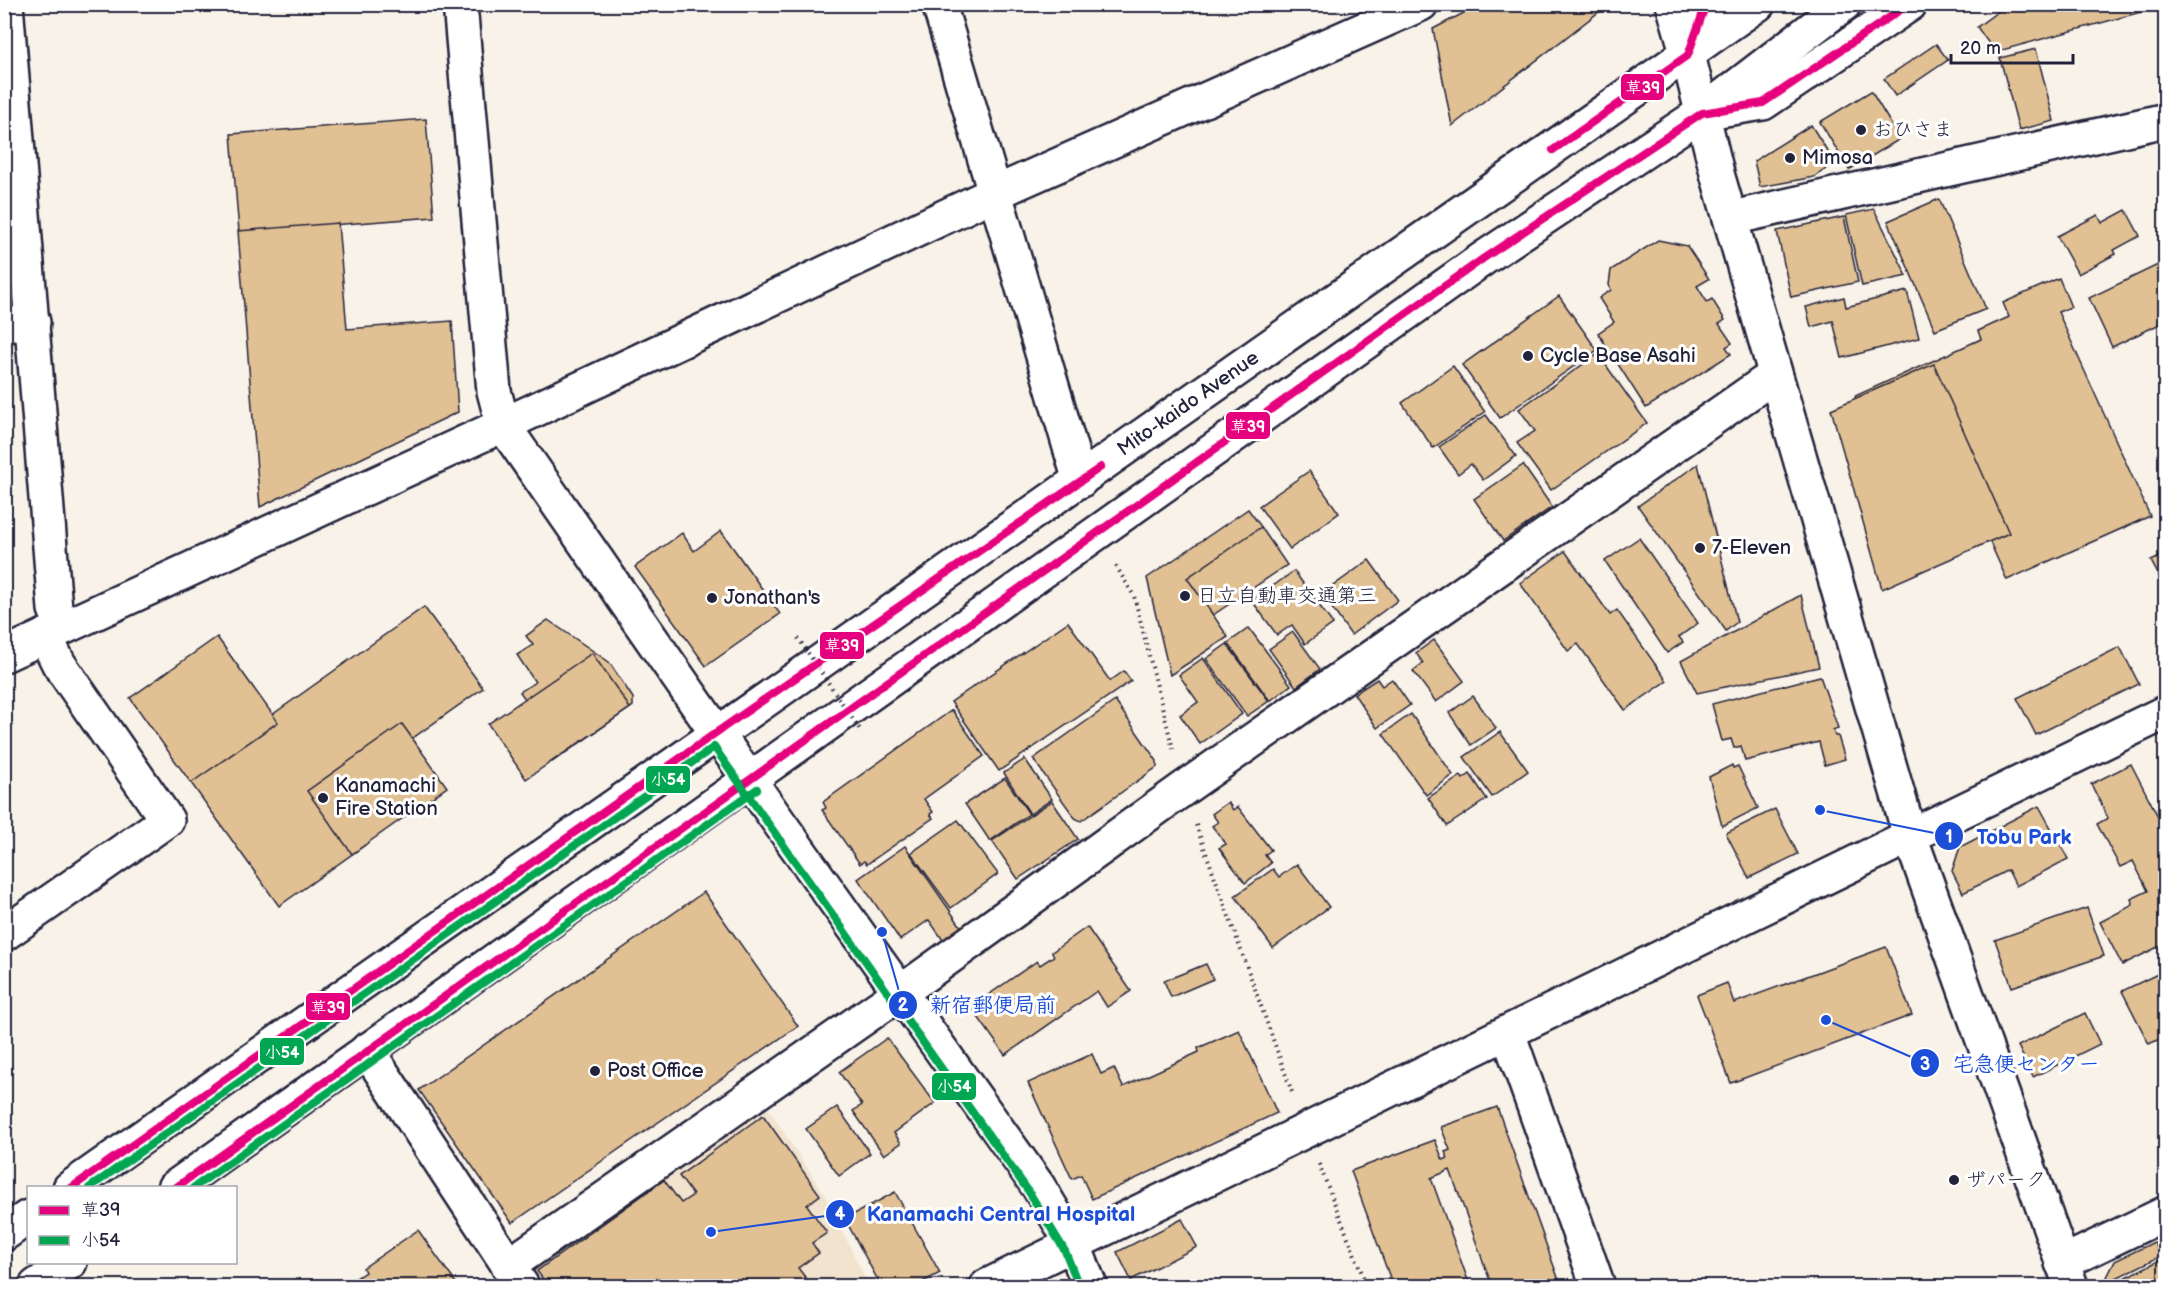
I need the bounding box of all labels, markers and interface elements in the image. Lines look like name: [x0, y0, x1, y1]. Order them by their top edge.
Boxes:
scale bar: [1951, 27, 2072, 65]
text: 20 m: [1960, 38, 2001, 59]
line badge: 草39: [1620, 73, 1665, 101]
text: 草39: [1626, 79, 1660, 98]
place label: おひさま: [1873, 118, 1953, 142]
marker: おひさま: [1854, 123, 1868, 137]
place label: Mimosa: [1802, 146, 1873, 170]
marker: Mimosa: [1783, 151, 1797, 165]
place label: Cycle Base Asahi: [1540, 344, 1696, 368]
street label: Mito-kaido Avenue: [1113, 346, 1264, 461]
marker: Cycle Base Asahi: [1521, 349, 1535, 363]
line badge: 草39: [1225, 411, 1271, 440]
text: 草39: [1231, 418, 1265, 437]
place label: 7-Eleven: [1712, 536, 1791, 560]
marker: 7-Eleven: [1693, 541, 1707, 555]
place label: 日立自動車交通第三: [1197, 584, 1377, 608]
place label: Jonathan's: [724, 586, 821, 610]
marker: 日立自動車交通第三: [1178, 589, 1192, 603]
marker: Jonathan's: [705, 591, 719, 605]
line badge: 草39: [819, 631, 865, 660]
text: 草39: [825, 637, 859, 656]
line badge: 小54: [645, 765, 691, 794]
text: 小54: [651, 771, 686, 790]
place label: Kanamachi Fire Station: [335, 774, 438, 821]
marker: Kanamachi Fire Station: [316, 791, 330, 805]
callout: Tobu Park: [1934, 817, 2083, 856]
text: Tobu Park: [1976, 825, 2072, 850]
text: 1: [1945, 827, 1953, 848]
callout: 新宿郵便局前: [888, 986, 1068, 1025]
line badge: 草39: [305, 992, 351, 1021]
text: 新宿郵便局前: [930, 993, 1056, 1018]
text: 2: [898, 995, 909, 1016]
text: 草39: [311, 999, 345, 1018]
line badge: 小54: [259, 1037, 305, 1066]
text: 小54: [265, 1044, 300, 1063]
callout: 宅急便センター: [1910, 1044, 2111, 1083]
text: 宅急便センター: [1953, 1052, 2100, 1077]
text: 3: [1920, 1054, 1930, 1075]
place label: Post Office: [607, 1059, 704, 1083]
marker: Post Office: [588, 1064, 602, 1078]
line badge: 小54: [931, 1072, 977, 1101]
text: 小54: [937, 1078, 972, 1097]
place label: ザパーク: [1966, 1168, 2046, 1192]
marker: ザパーク: [1947, 1173, 1961, 1187]
legend: [27, 1186, 237, 1264]
callout: Kanamachi Central Hospital: [825, 1194, 1148, 1233]
text: 草39: [81, 1200, 120, 1221]
text: Kanamachi Central Hospital: [867, 1202, 1135, 1227]
text: 4: [835, 1204, 846, 1225]
text: 小54: [81, 1230, 120, 1251]

